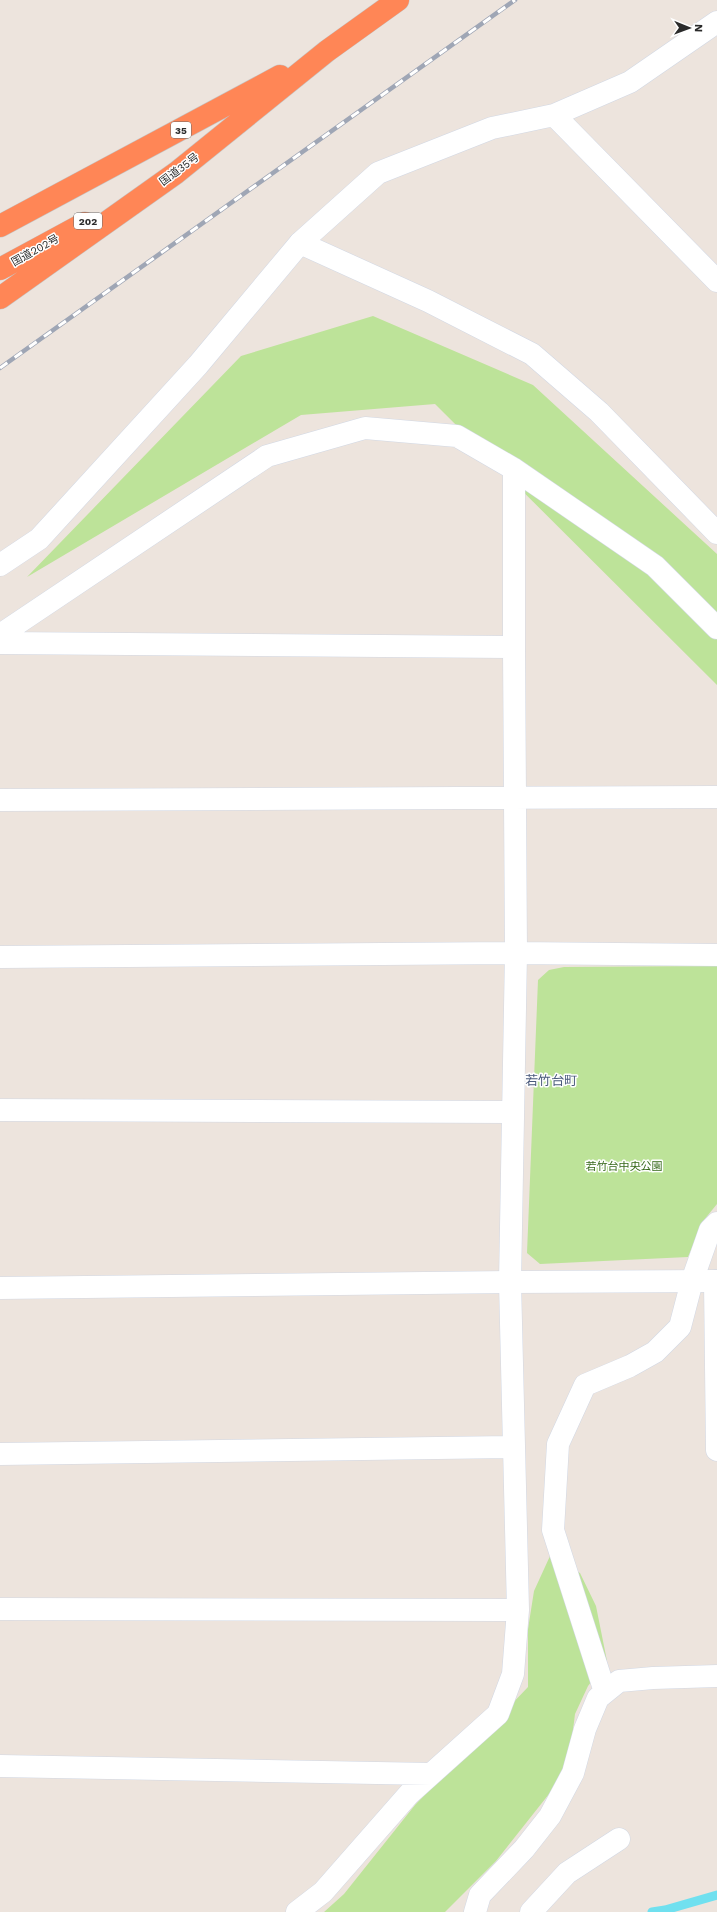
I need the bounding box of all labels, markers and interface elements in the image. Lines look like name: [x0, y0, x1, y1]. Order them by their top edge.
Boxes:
north arrow: [669, 8, 709, 48]
text: N: [692, 24, 705, 32]
road number: 35: [171, 122, 191, 138]
street label: 国道35号: [157, 150, 202, 188]
road number: 202: [74, 213, 102, 229]
street label: 国道202号: [9, 232, 61, 269]
district label: 若竹台町: [525, 1073, 577, 1088]
park label: 若竹台中央公園: [586, 1160, 663, 1173]

